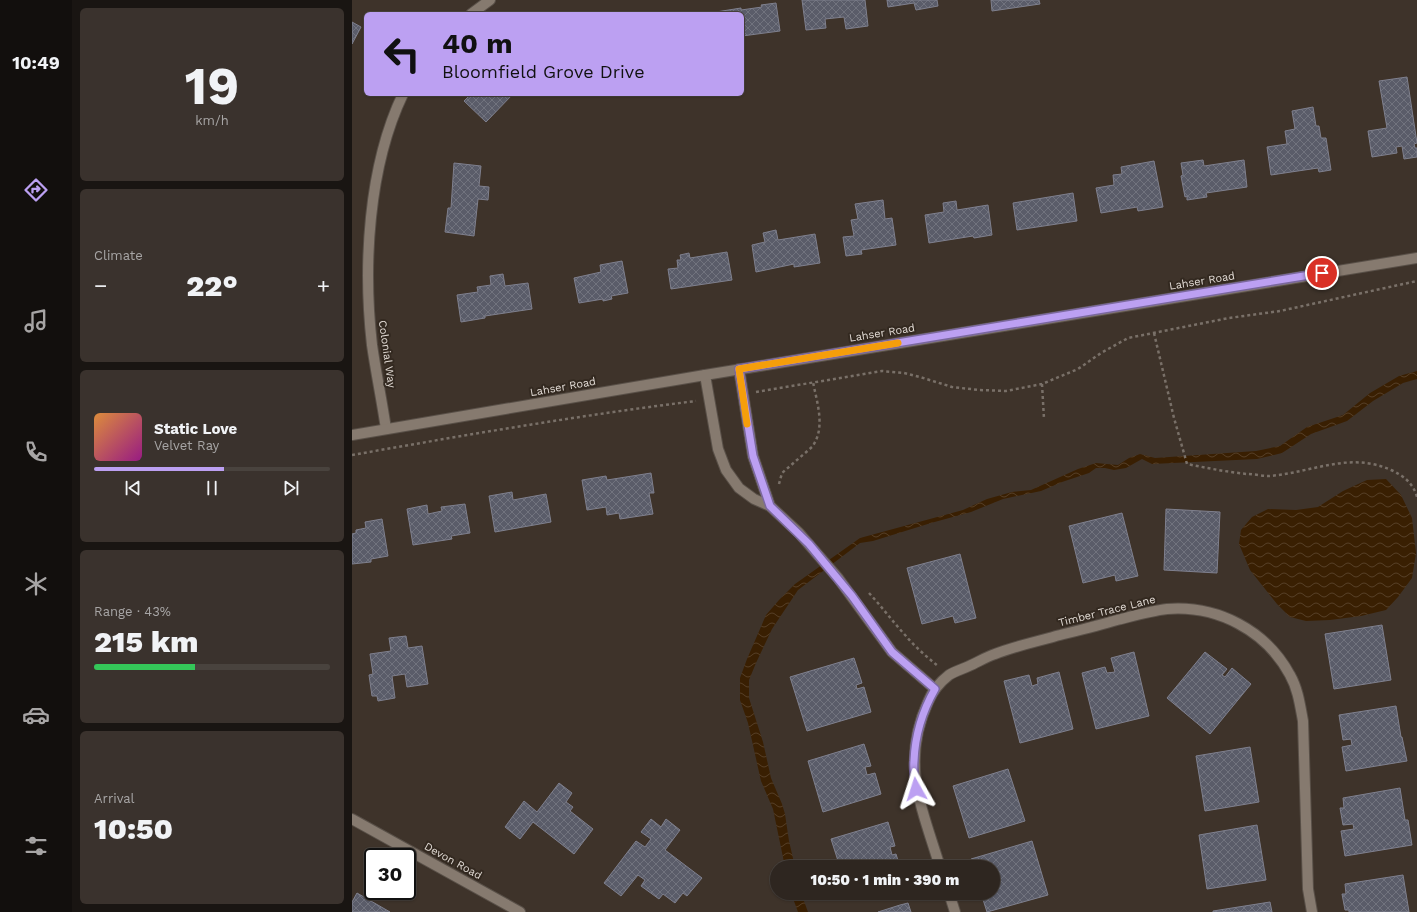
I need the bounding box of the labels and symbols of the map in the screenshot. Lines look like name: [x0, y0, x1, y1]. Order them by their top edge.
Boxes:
pin: [1305, 256, 1339, 290]
street label: Lahser Road: [1168, 269, 1236, 293]
street label: Colonial Way: [376, 319, 398, 389]
street label: Lahser Road: [848, 321, 916, 345]
street label: Lahser Road: [529, 375, 597, 399]
street label: Timber Trace Lane: [1057, 593, 1157, 629]
position arrow: [895, 768, 937, 810]
street label: Devon Road: [422, 840, 484, 882]
speed limit sign: 30: [364, 848, 416, 900]

